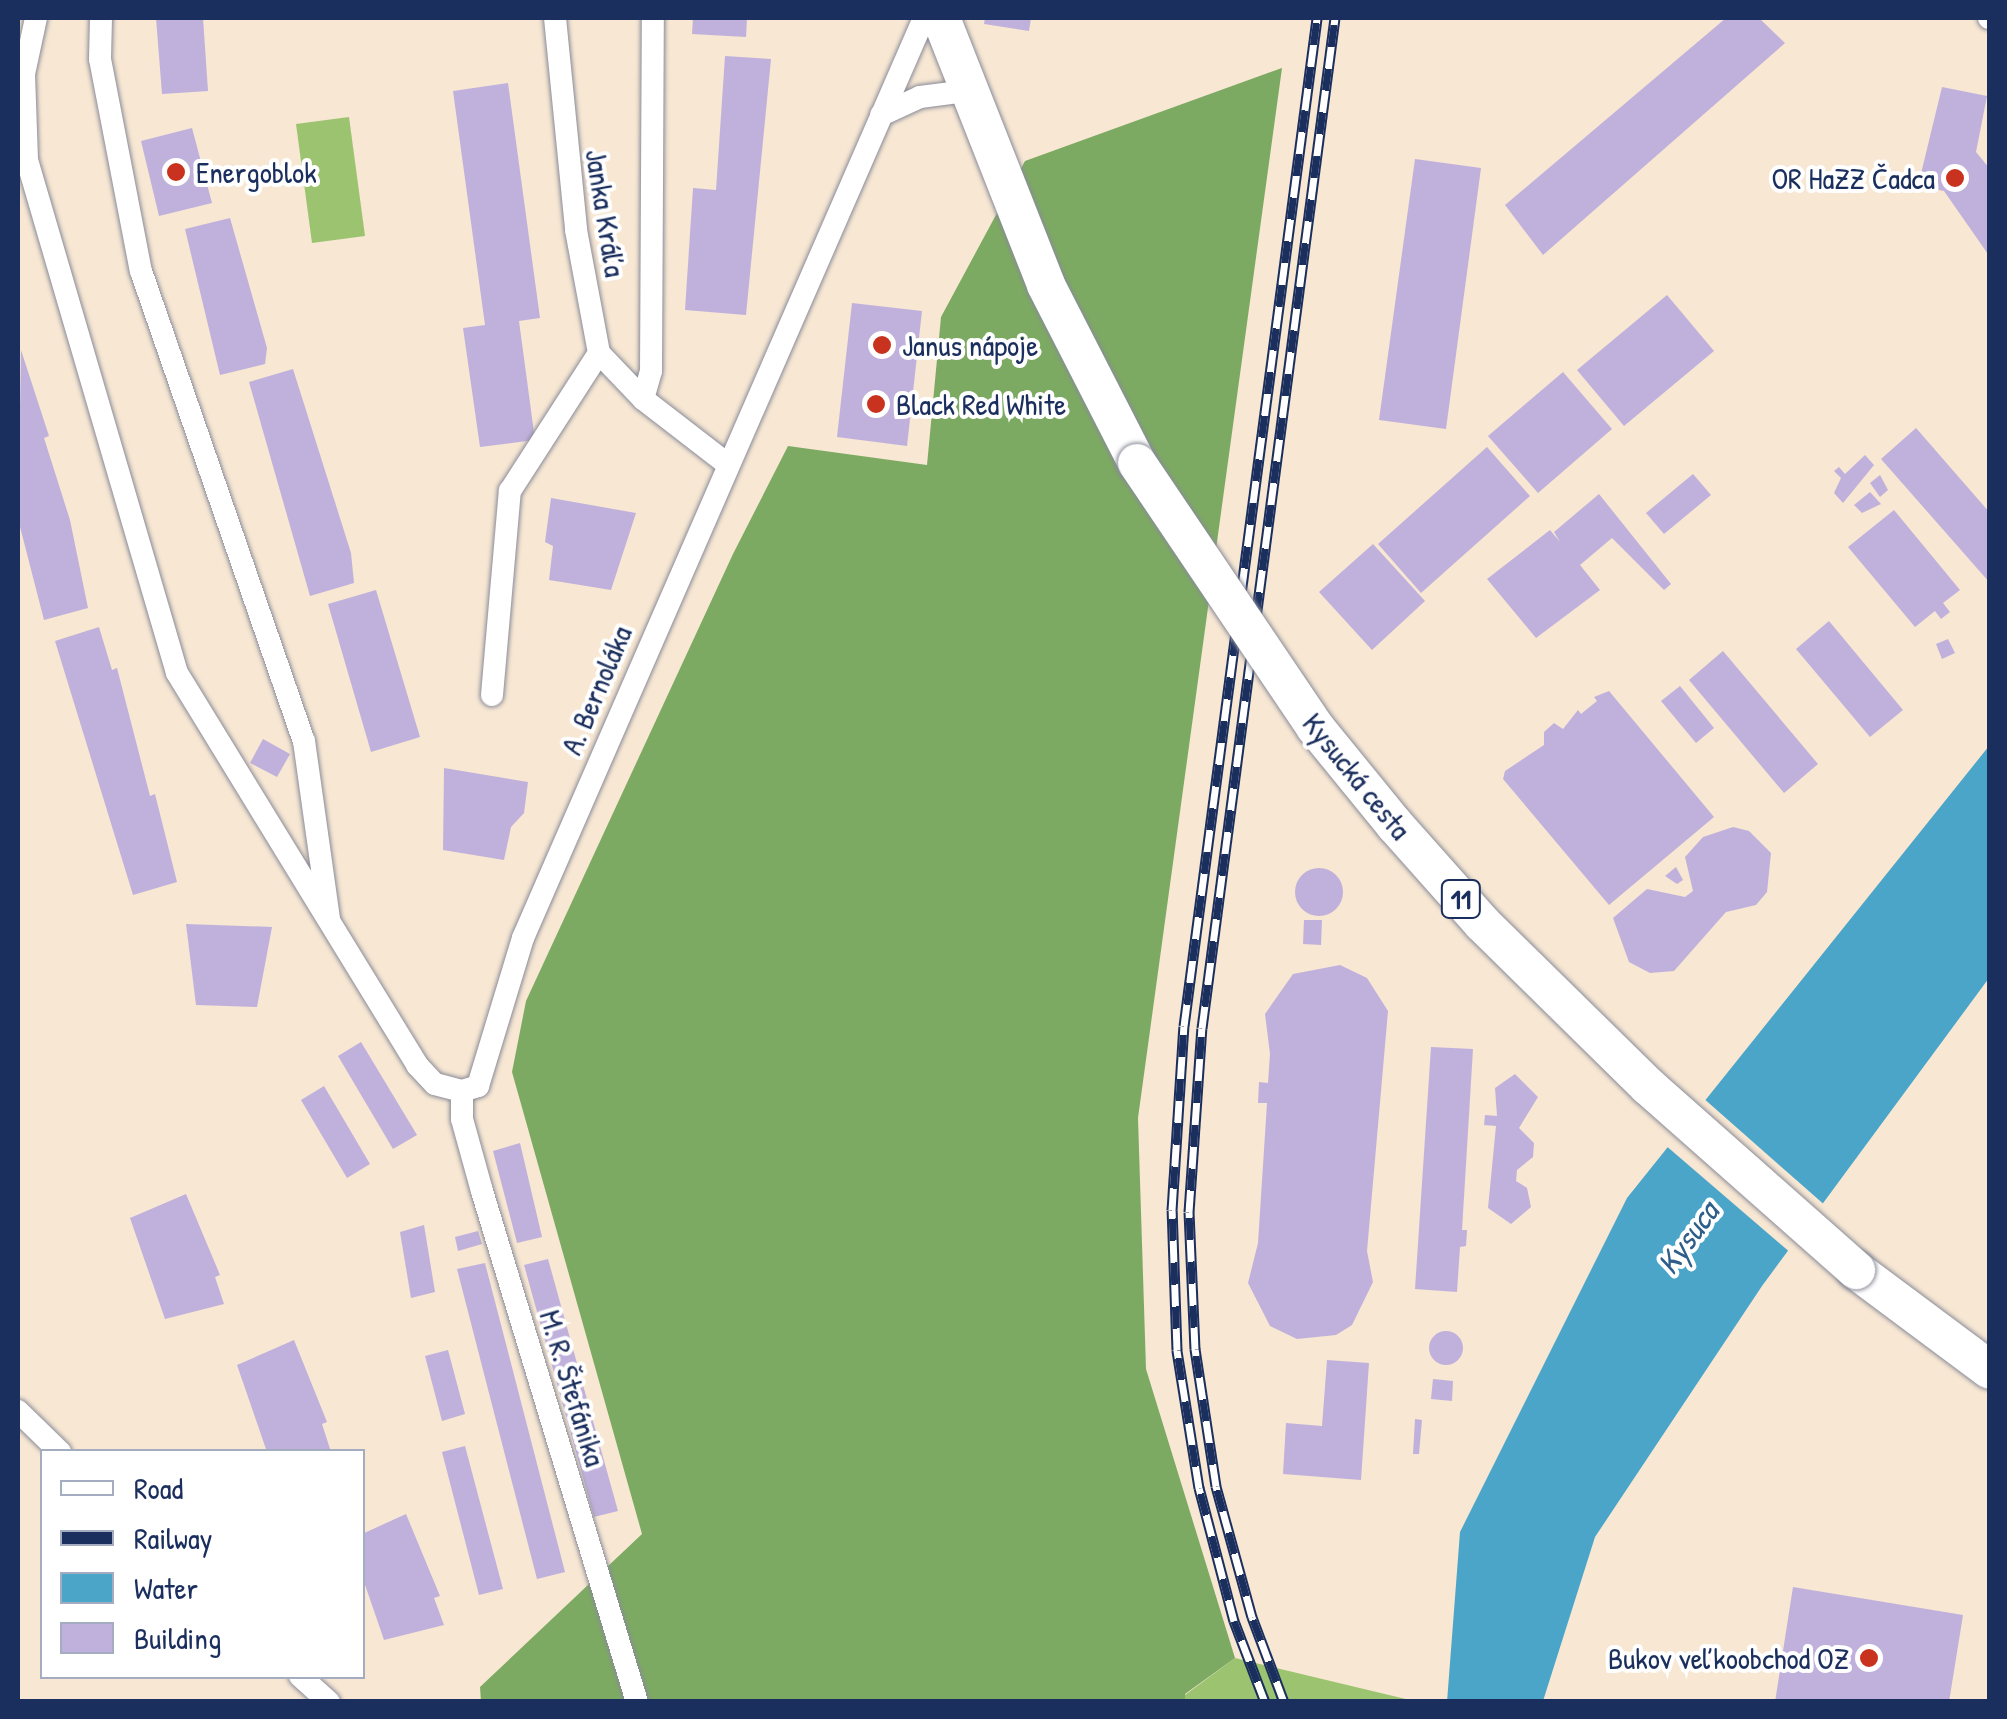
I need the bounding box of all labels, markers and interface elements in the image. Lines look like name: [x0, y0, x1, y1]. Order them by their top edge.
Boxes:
street label: Janka Kráľa: [578, 147, 634, 279]
place label: Energoblok: [196, 154, 317, 190]
place label: OR HaZZ Čadca: [1771, 160, 1935, 196]
marker: Energoblok: [165, 161, 187, 183]
marker: OR HaZZ Čadca: [1944, 167, 1966, 189]
place label: Janus nápoje: [902, 327, 1038, 363]
marker: Janus nápoje: [871, 334, 893, 356]
place label: Black Red White: [896, 386, 1066, 422]
marker: Black Red White: [865, 393, 887, 415]
street label: A. Bernoláka: [553, 620, 639, 760]
street label: Kysucká cesta: [1295, 706, 1419, 846]
road number: 11: [1438, 876, 1484, 922]
water label: Kysuca: [1649, 1194, 1727, 1282]
street label: M. R. Štefánika: [532, 1306, 614, 1470]
legend: [40, 1449, 365, 1679]
text: Road: [134, 1468, 183, 1508]
text: Railway: [134, 1518, 212, 1558]
text: Water: [134, 1568, 198, 1608]
text: Building: [134, 1618, 221, 1658]
place label: Bukov veľkoobchod OZ: [1608, 1640, 1849, 1676]
marker: Bukov veľkoobchod OZ: [1858, 1647, 1880, 1669]

